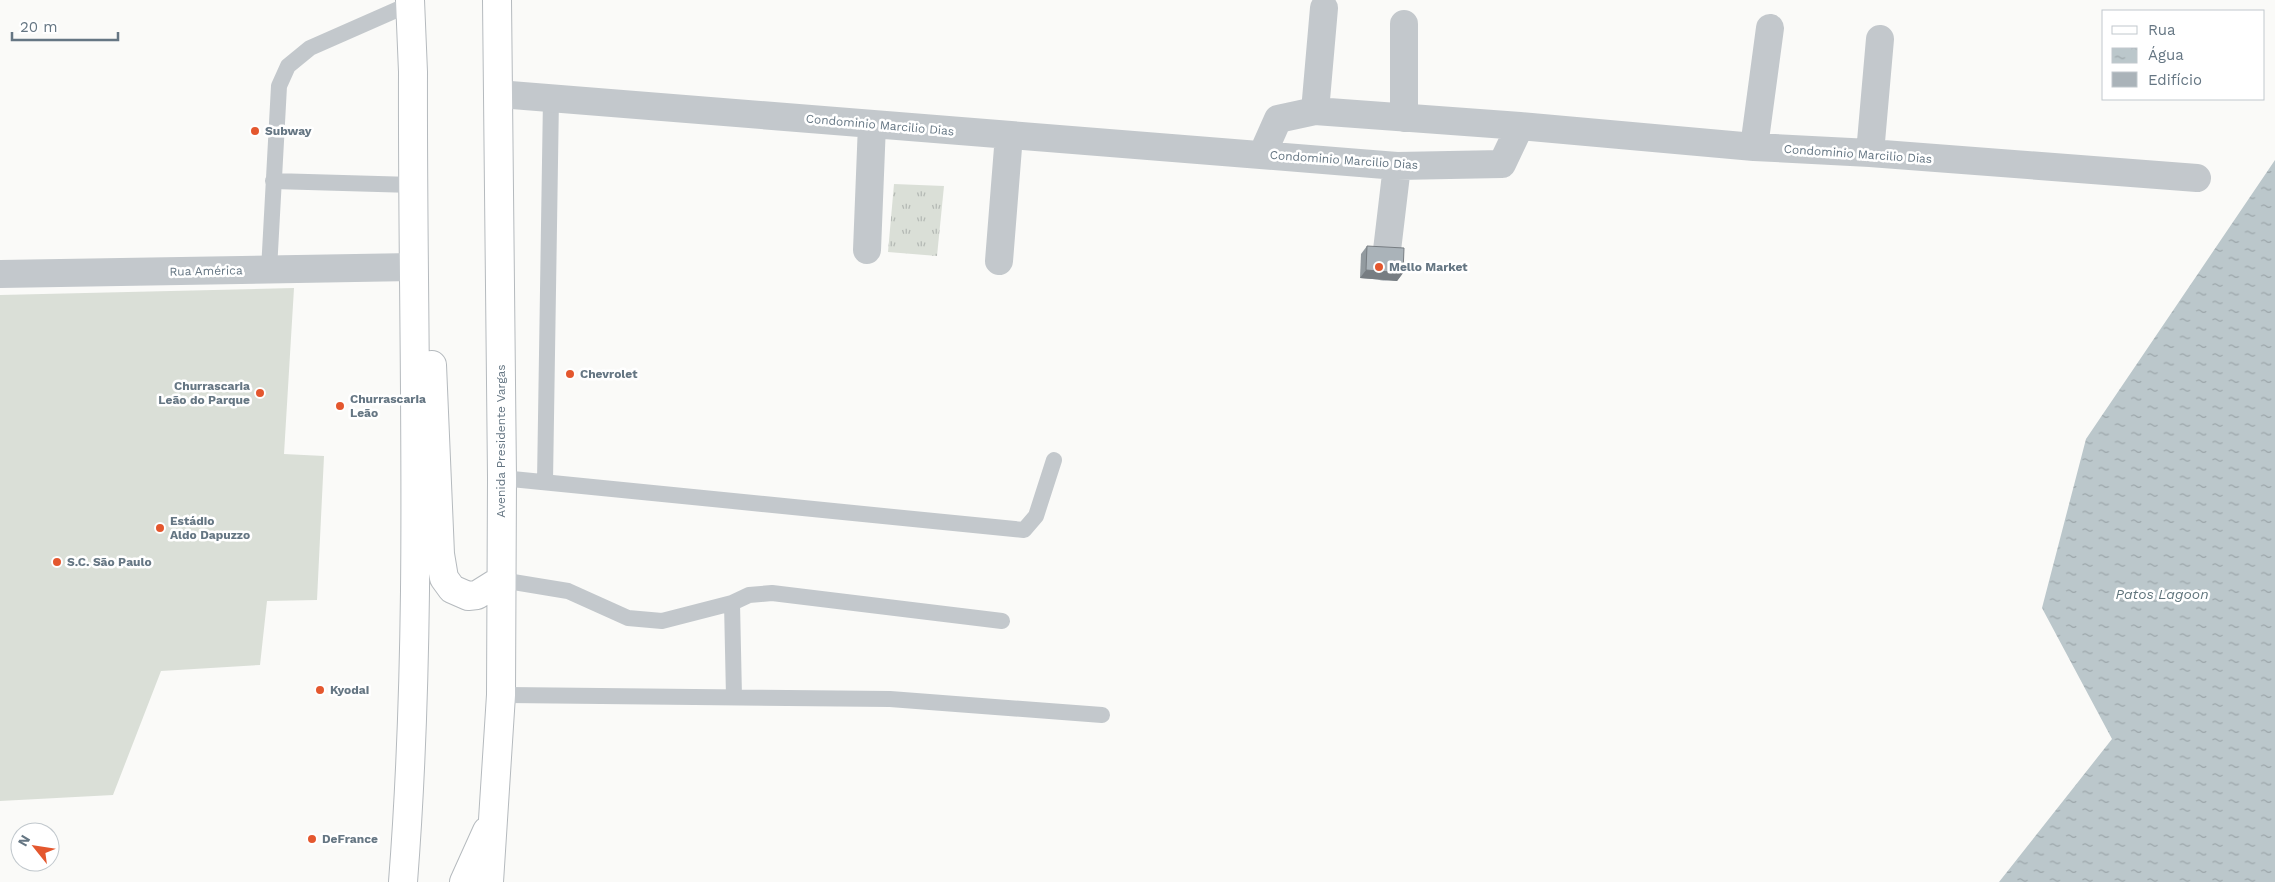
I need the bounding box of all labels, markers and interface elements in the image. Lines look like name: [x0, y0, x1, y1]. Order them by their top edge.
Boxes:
scale bar: [12, 10, 119, 42]
legend: [2102, 10, 2265, 100]
text: 20 m: [20, 18, 58, 36]
text: Rua: [2148, 21, 2176, 39]
text: Água: [2148, 46, 2184, 64]
text: Edifício: [2148, 71, 2202, 89]
street label: Condominio Marcilio Dias: [805, 112, 955, 138]
place label: Subway: [265, 124, 312, 138]
marker: Subway: [249, 125, 261, 137]
street label: Condominio Marcilio Dias: [1783, 142, 1933, 166]
street label: Condominio Marcilio Dias: [1269, 148, 1419, 172]
place label: Mello Market: [1389, 260, 1468, 274]
marker: Mello Market: [1373, 261, 1385, 273]
street label: Rua América: [169, 263, 243, 279]
street label: Avenida Presidente Vargas: [494, 364, 508, 518]
place label: Chevrolet: [580, 367, 638, 381]
marker: Chevrolet: [564, 368, 576, 380]
place label: Churrascaria Leão do Parque: [158, 379, 250, 407]
marker: Churrascaria Leão do Parque: [254, 387, 266, 399]
place label: Churrascaria Leão: [350, 392, 426, 420]
marker: Churrascaria Leão: [334, 400, 346, 412]
place label: Estádio Aldo Dapuzzo: [170, 514, 250, 542]
marker: Estádio Aldo Dapuzzo: [154, 522, 166, 534]
place label: S.C. São Paulo: [67, 555, 152, 569]
marker: S.C. São Paulo: [51, 556, 63, 568]
water label: Patos Lagoon: [2115, 586, 2209, 602]
place label: Kyodai: [330, 683, 369, 697]
marker: Kyodai: [314, 684, 326, 696]
north arrow: [10, 822, 60, 872]
text: N: [14, 832, 33, 849]
place label: DeFrance: [322, 832, 378, 846]
marker: DeFrance: [306, 833, 318, 845]

